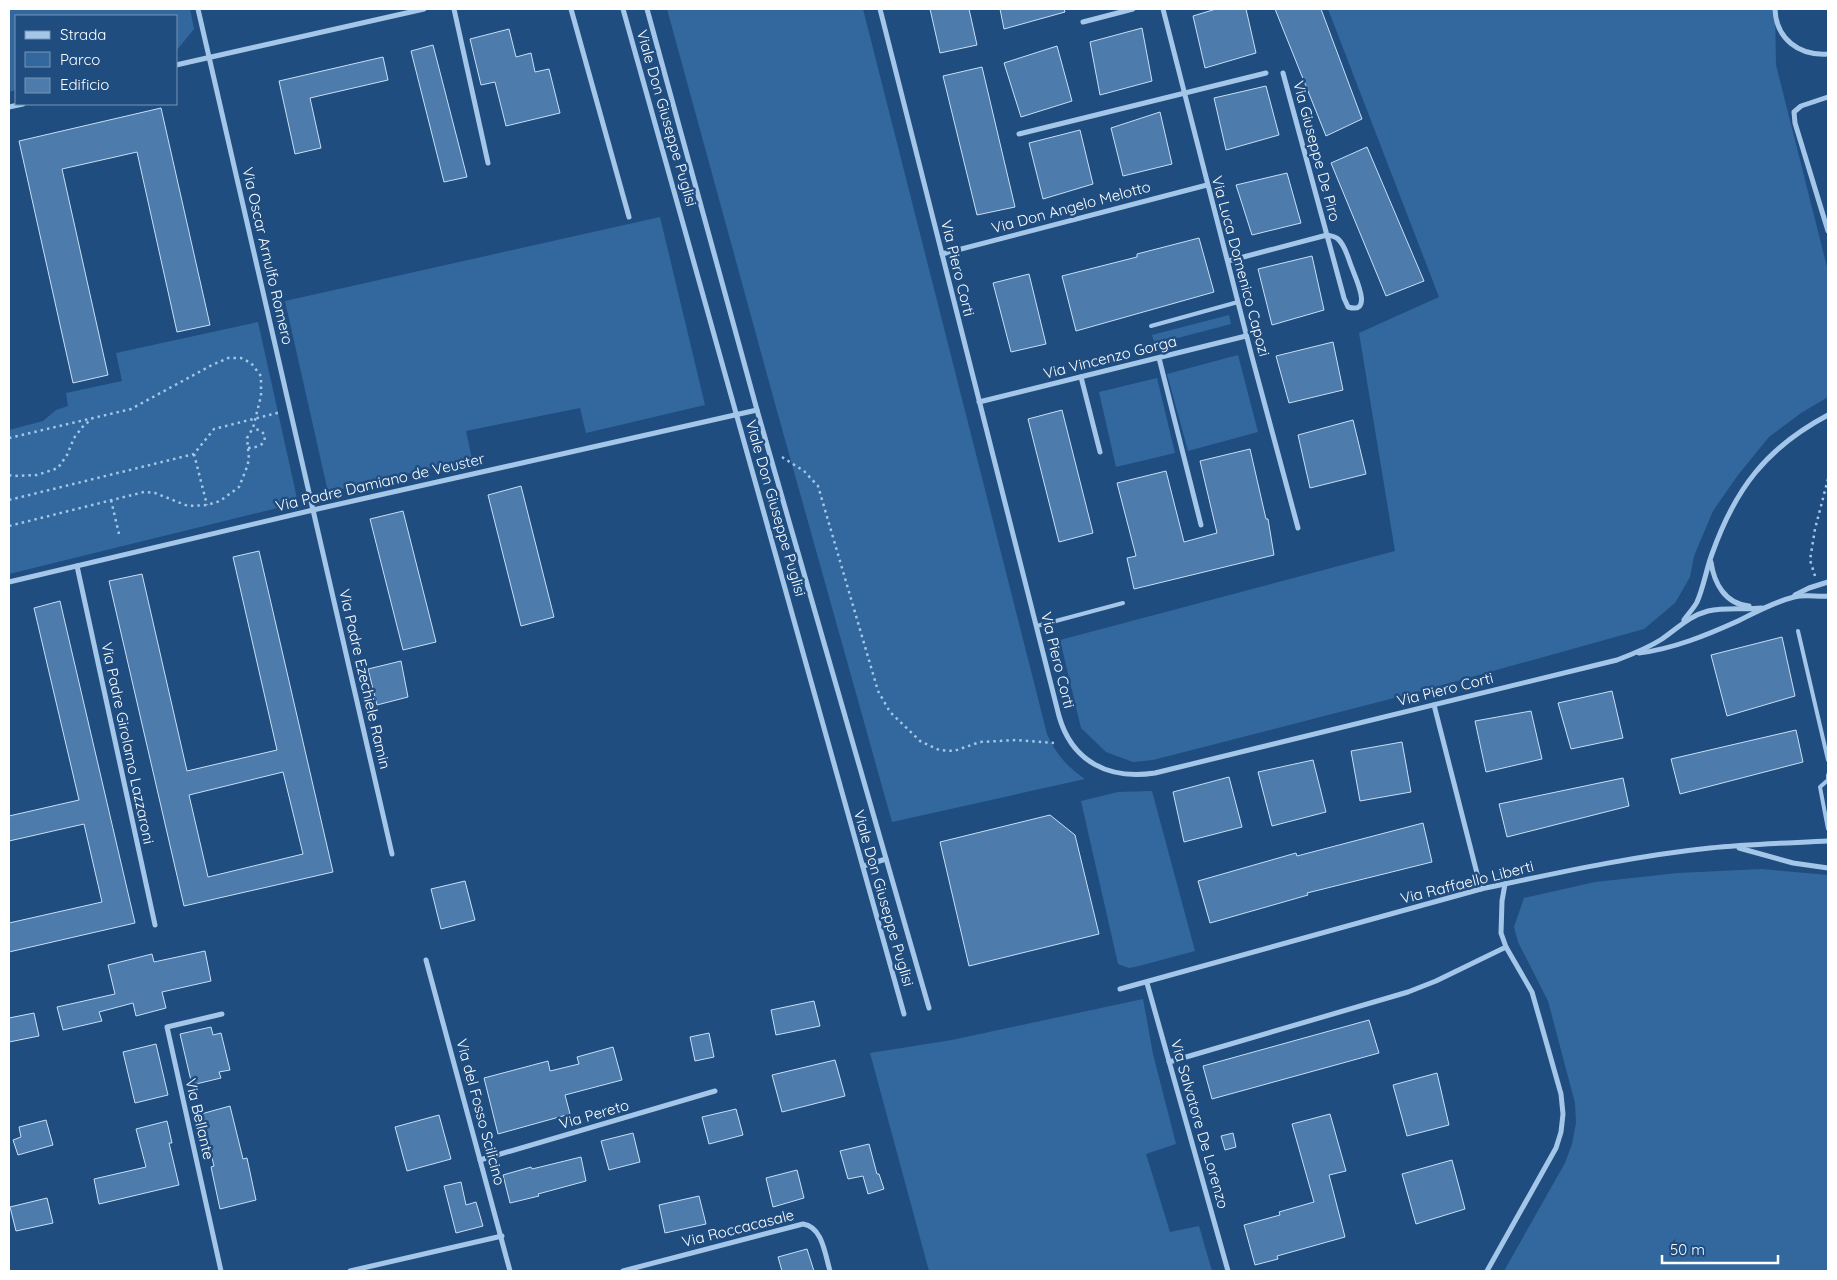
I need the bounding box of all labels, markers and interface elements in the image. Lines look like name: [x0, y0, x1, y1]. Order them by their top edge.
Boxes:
legend: [15, 15, 178, 105]
text: Strada: [60, 25, 106, 44]
street label: Viale Don Giuseppe Puglisi: [633, 28, 701, 208]
text: Parco: [60, 50, 100, 69]
text: Edificio: [60, 75, 109, 94]
street label: Via Giuseppe De Piro: [1289, 79, 1345, 223]
street label: Via Oscar Arnulfo Romero: [238, 165, 298, 347]
street label: Via Luca Domenico Capozi: [1208, 174, 1274, 358]
street label: Via Don Angelo Melotto: [989, 177, 1153, 237]
street label: Via Piero Corti: [937, 218, 979, 318]
street label: Via Vincenzo Gorga: [1041, 331, 1179, 383]
street label: Viale Don Giuseppe Puglisi: [742, 418, 810, 598]
street label: Via Padre Damiano de Veuster: [274, 449, 486, 515]
street label: Via Padre Ezechiele Ramin: [335, 587, 395, 771]
street label: Via Piero Corti: [1037, 610, 1079, 710]
street label: Via Padre Girolamo Lazzaroni: [97, 640, 159, 846]
street label: Via Piero Corti: [1395, 668, 1495, 710]
street label: Viale Don Giuseppe Puglisi: [850, 808, 918, 988]
street label: Via Raffaello Liberti: [1398, 856, 1536, 908]
street label: Via del Fosso Scilicino: [452, 1037, 510, 1187]
street label: Via Salvatore De Lorenzo: [1167, 1037, 1233, 1211]
street label: Via Bellante: [181, 1077, 219, 1161]
street label: Via Pereto: [557, 1095, 631, 1133]
street label: Via Roccacasale: [680, 1205, 796, 1251]
scale bar: [1662, 1232, 1778, 1264]
text: 50 m: [1670, 1240, 1705, 1259]

